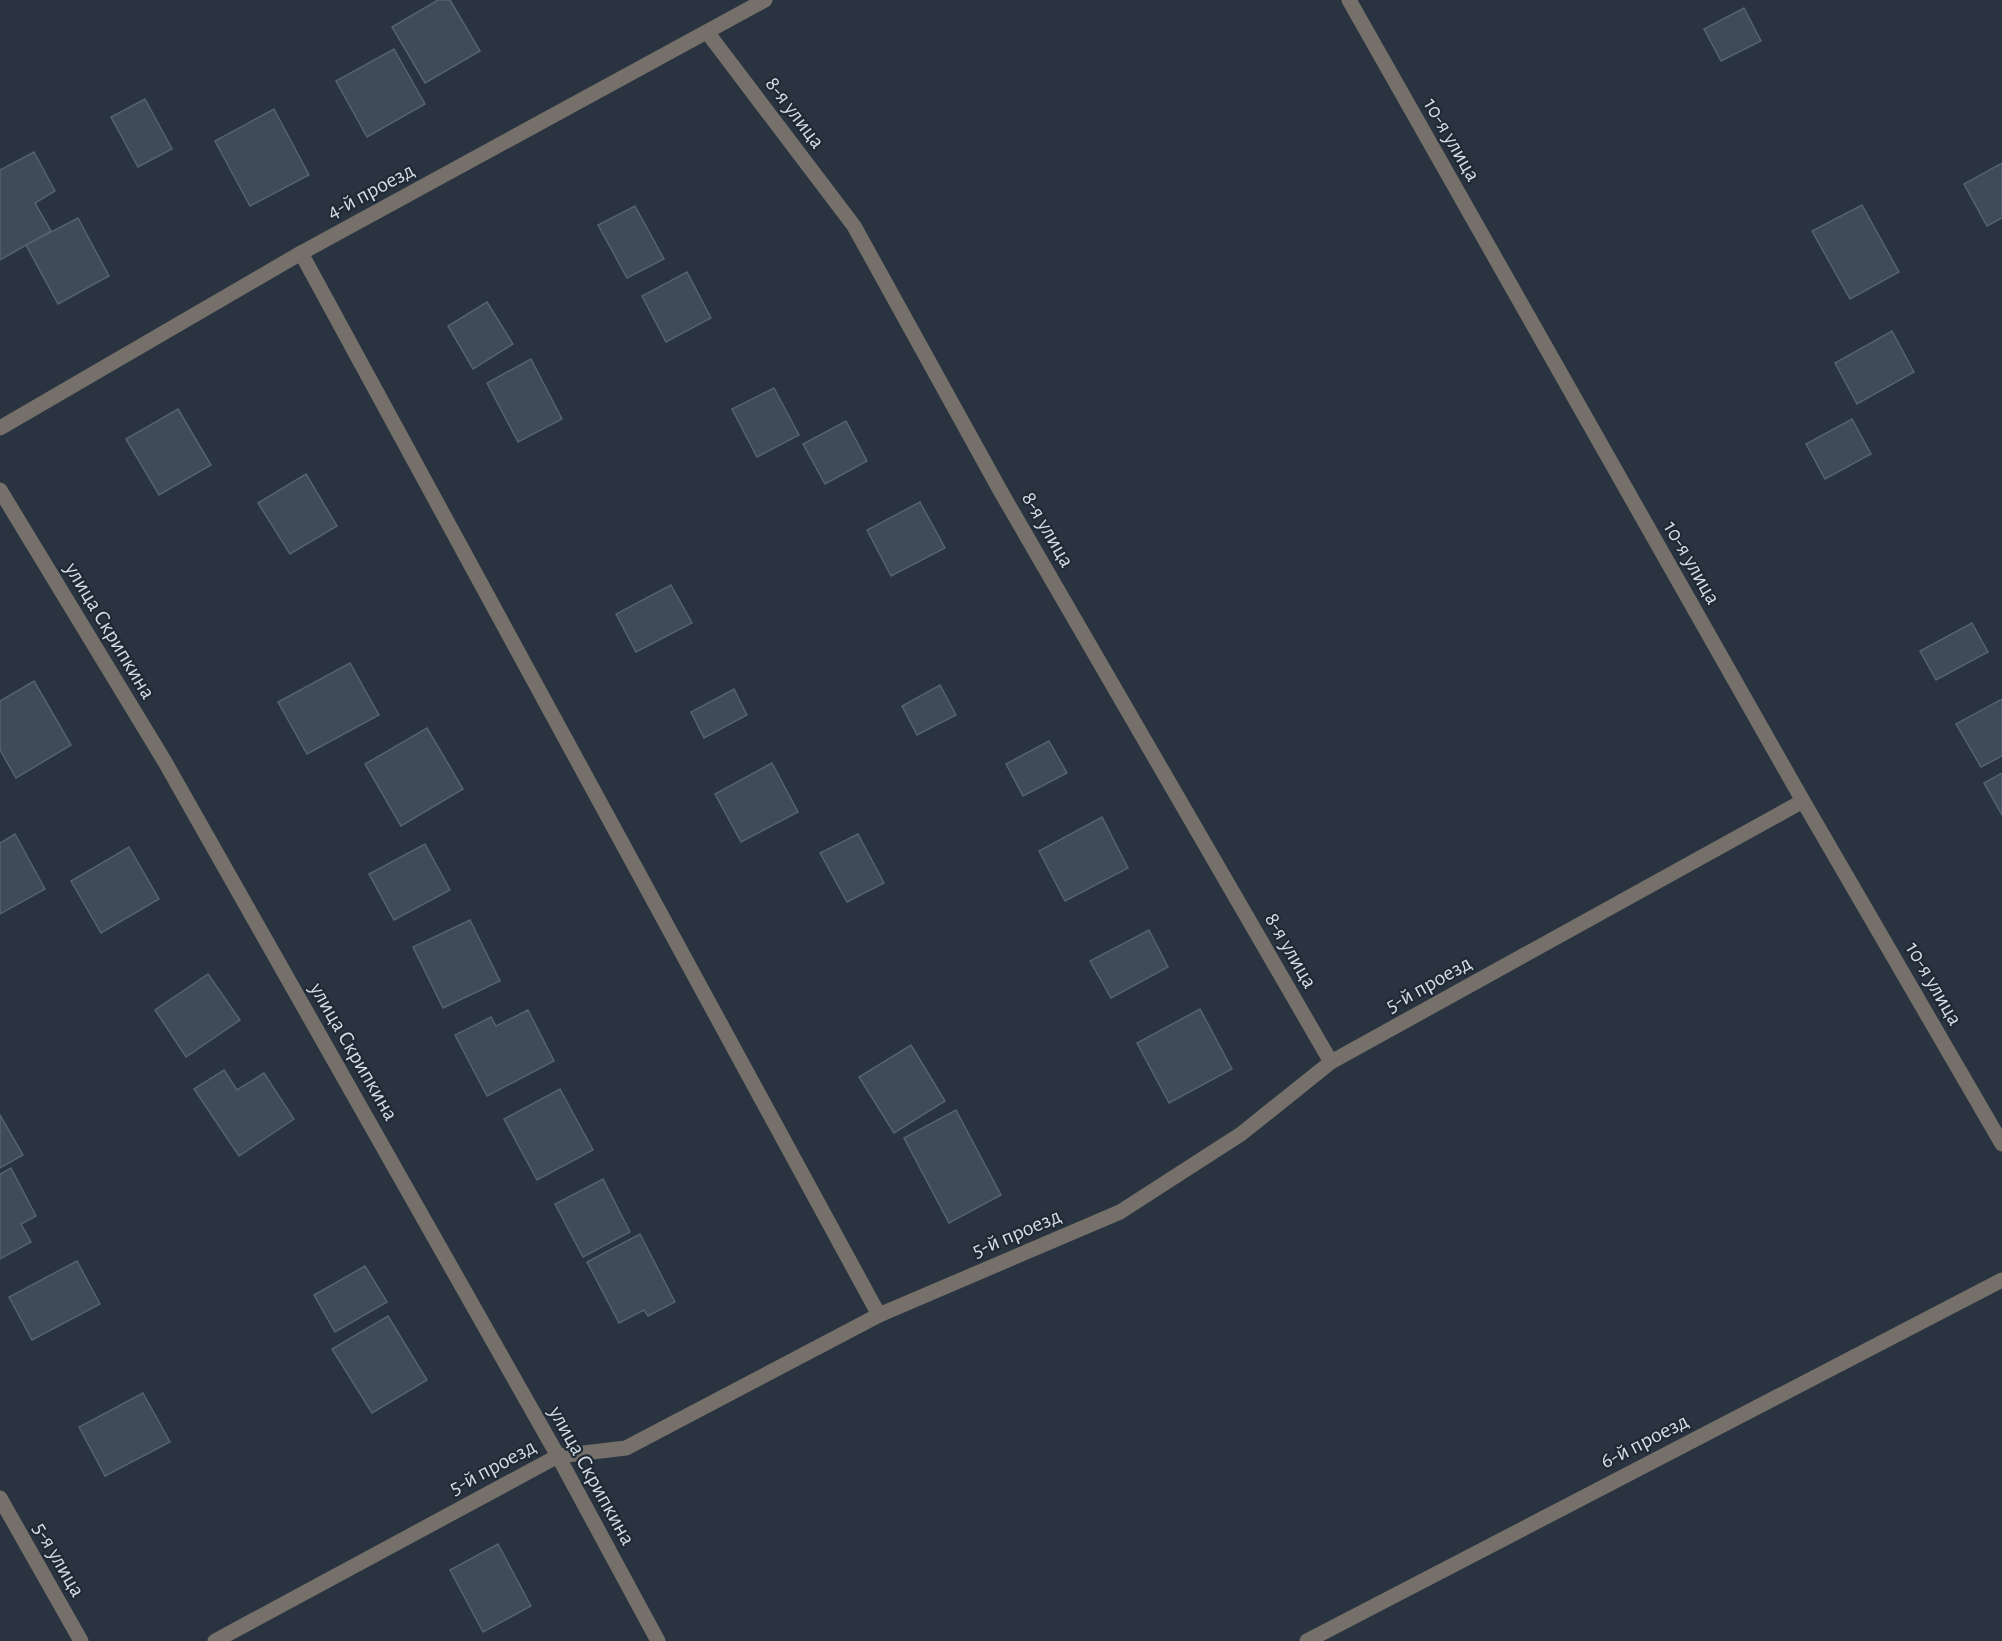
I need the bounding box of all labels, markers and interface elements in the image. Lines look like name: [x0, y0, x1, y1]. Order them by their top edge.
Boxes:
street label: 8-я улица: [761, 73, 829, 152]
street label: 10-я улица: [1420, 94, 1485, 185]
street label: 4-й проезд: [323, 159, 418, 223]
street label: 8-я улица: [1018, 488, 1078, 571]
street label: 10-я улица: [1660, 517, 1725, 608]
street label: улица Скрипкина: [60, 558, 160, 703]
street label: 8-я улица: [1261, 909, 1321, 992]
street label: 10-я улица: [1902, 938, 1967, 1029]
street label: 5-й проезд: [1382, 951, 1475, 1016]
street label: улица Скрипкина: [305, 978, 402, 1124]
street label: 5-й проезд: [969, 1204, 1064, 1262]
street label: улица Скрипкина: [544, 1401, 639, 1549]
street label: 6-й проезд: [1597, 1409, 1692, 1472]
street label: 5-й проезд: [446, 1435, 539, 1499]
street label: 5-я улица: [29, 1518, 89, 1601]

